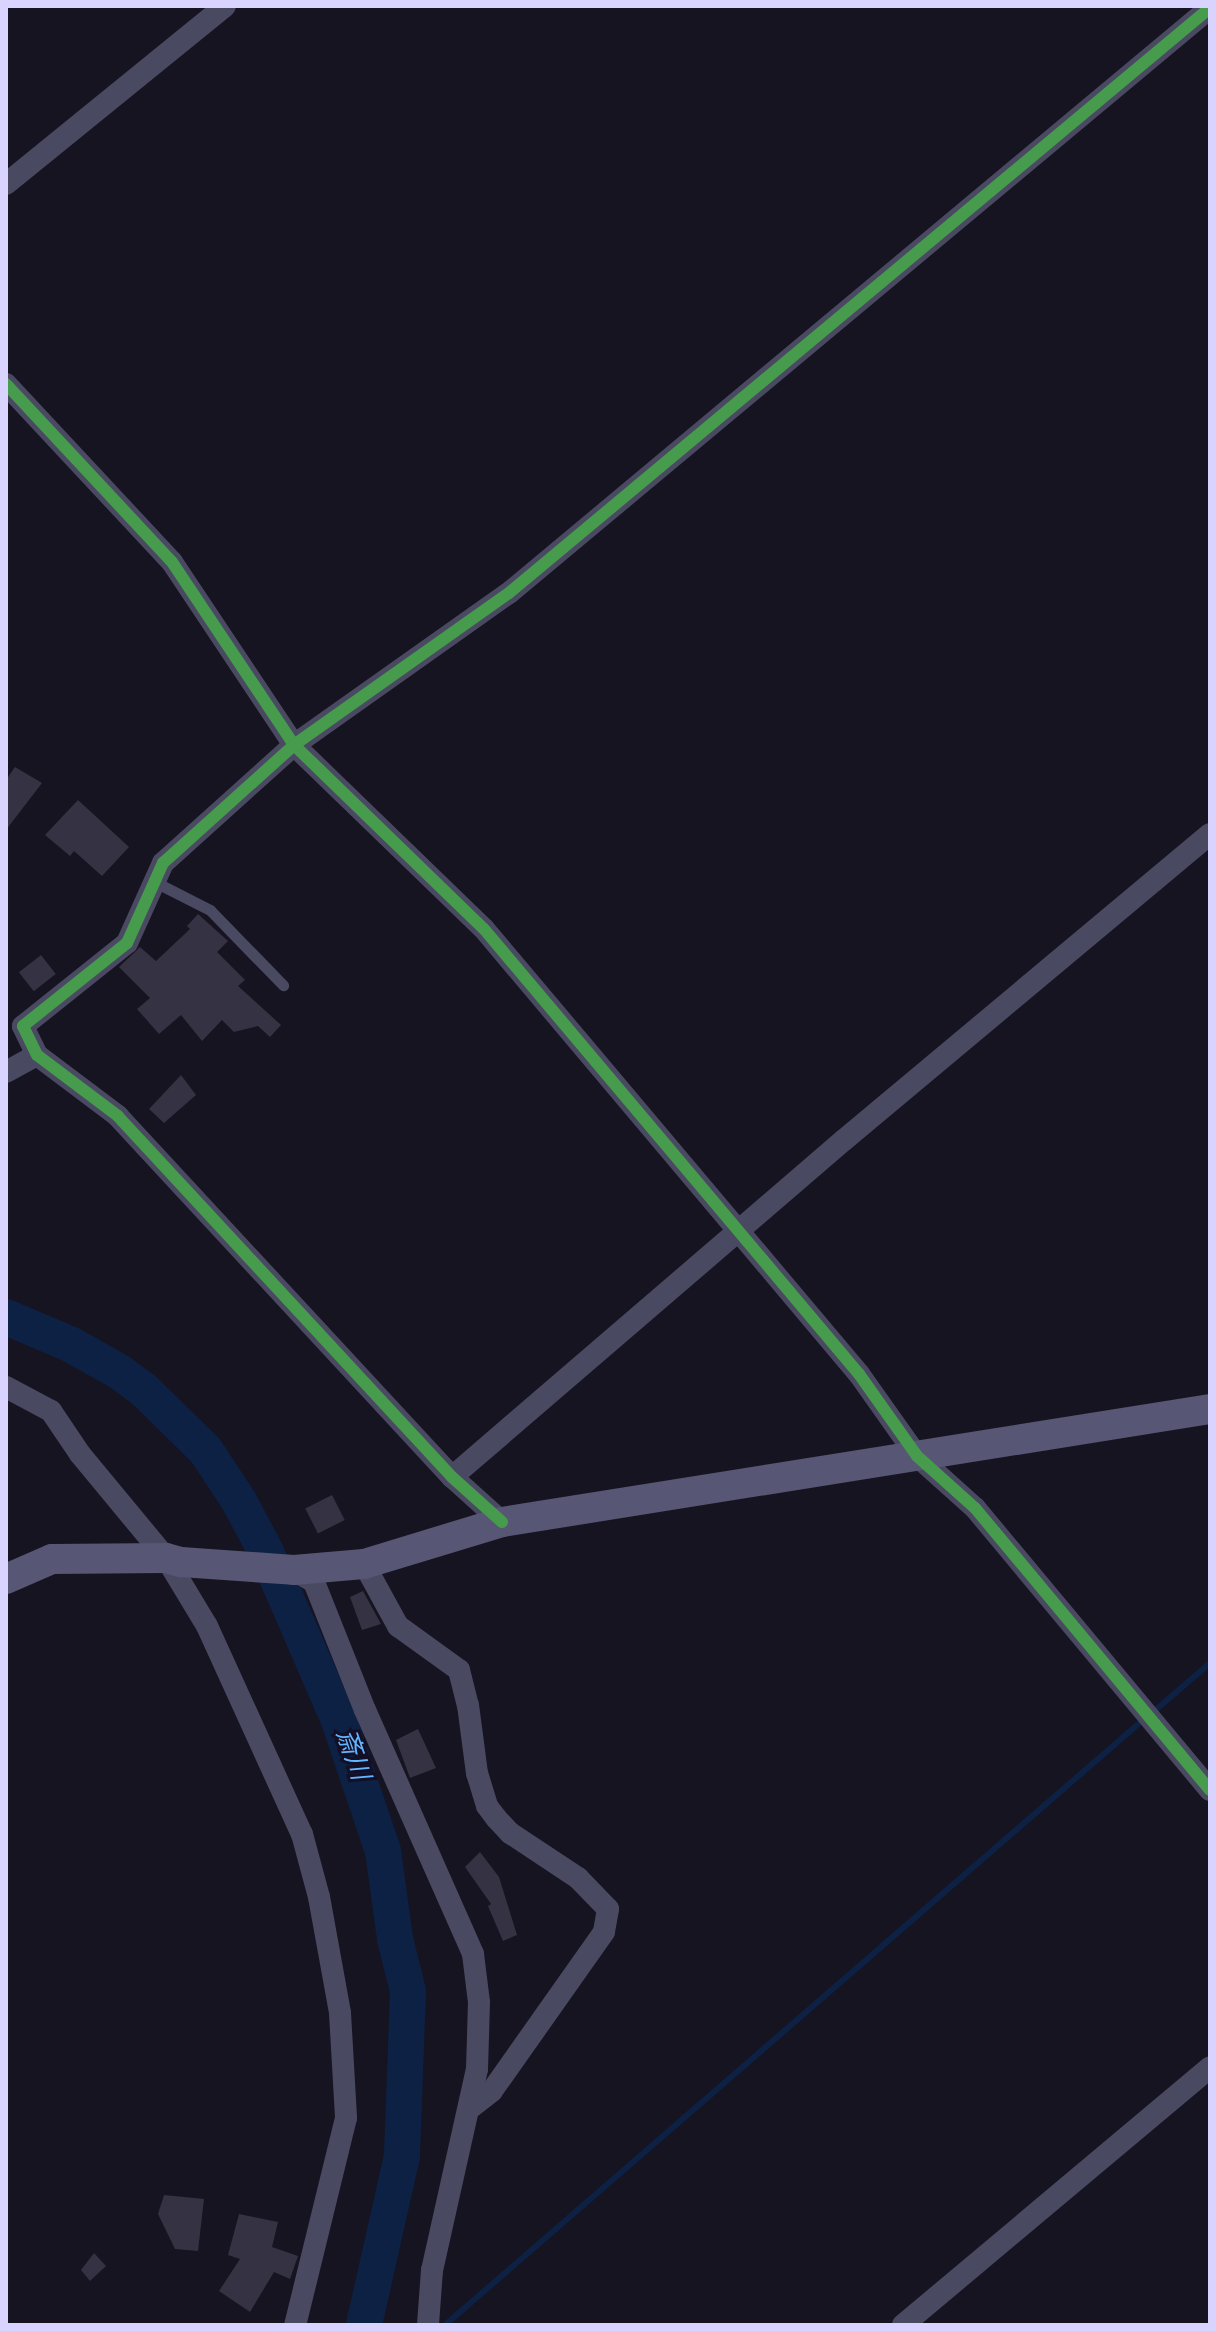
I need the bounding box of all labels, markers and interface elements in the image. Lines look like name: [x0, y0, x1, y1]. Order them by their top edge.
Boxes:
water label: 斎川: [328, 1725, 374, 1785]

